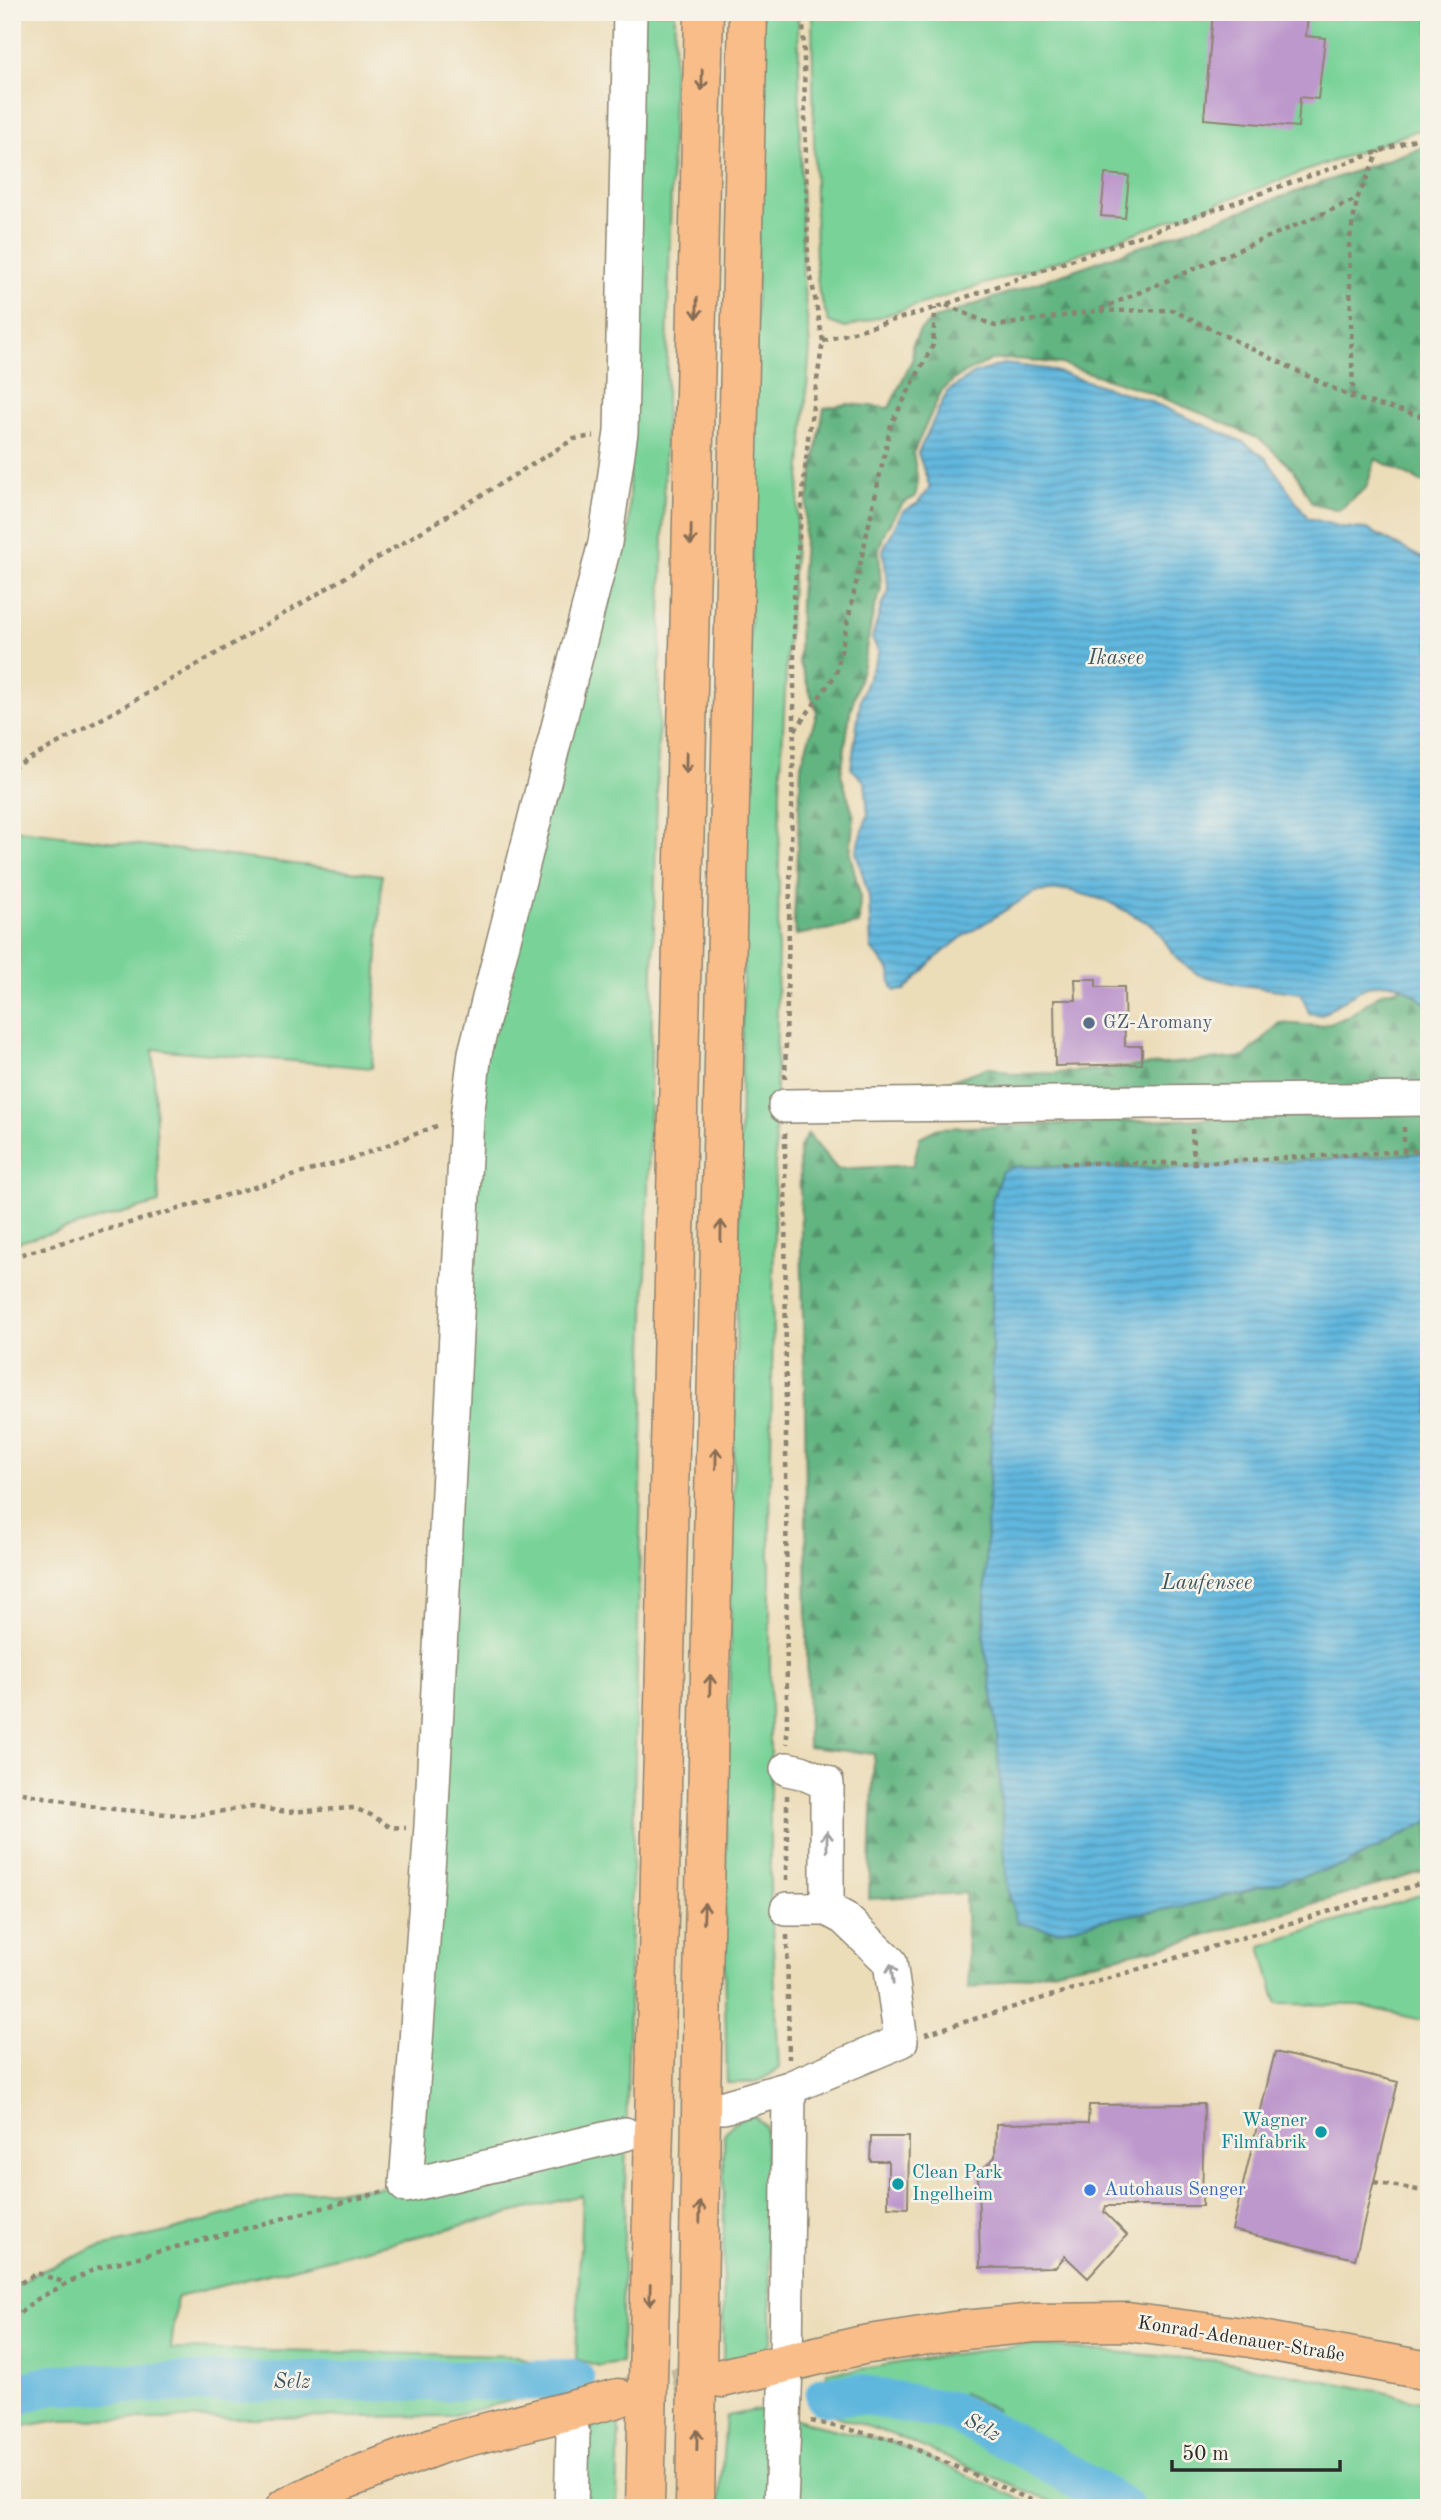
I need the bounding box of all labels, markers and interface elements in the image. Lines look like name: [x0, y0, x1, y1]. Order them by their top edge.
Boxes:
one-way arrow: [695, 69, 709, 92]
one-way arrow: [690, 296, 703, 319]
one-way arrow: [685, 524, 698, 547]
water label: Ikasee: [1087, 648, 1144, 669]
one-way arrow: [679, 751, 693, 774]
place label: GZ-Aromany: [1103, 1014, 1213, 1033]
marker: GZ-Aromany: [1081, 1015, 1097, 1031]
one-way arrow: [714, 1219, 728, 1242]
one-way arrow: [709, 1447, 723, 1470]
water label: Laufensee: [1161, 1573, 1252, 1594]
one-way arrow: [704, 1674, 717, 1697]
one-way arrow: [820, 1829, 834, 1852]
one-way arrow: [698, 1902, 711, 1925]
one-way arrow: [885, 1963, 898, 1986]
place label: Wagner Filmfabrik: [1221, 2112, 1307, 2153]
marker: Wagner Filmfabrik: [1313, 2124, 1329, 2140]
place label: Clean Park Ingelheim: [912, 2164, 1003, 2205]
marker: Clean Park Ingelheim: [890, 2176, 906, 2192]
place label: Autohaus Senger: [1104, 2181, 1246, 2200]
marker: Autohaus Senger: [1082, 2182, 1098, 2198]
one-way arrow: [693, 2201, 707, 2224]
one-way arrow: [644, 2284, 657, 2307]
street label: Konrad-Adenauer-Straße: [1136, 2314, 1346, 2366]
water label: Selz: [274, 2372, 310, 2393]
water label: Selz: [961, 2410, 1003, 2446]
one-way arrow: [690, 2428, 704, 2451]
scale bar: [1172, 2429, 1340, 2473]
text: 50 m: [1182, 2444, 1229, 2465]

